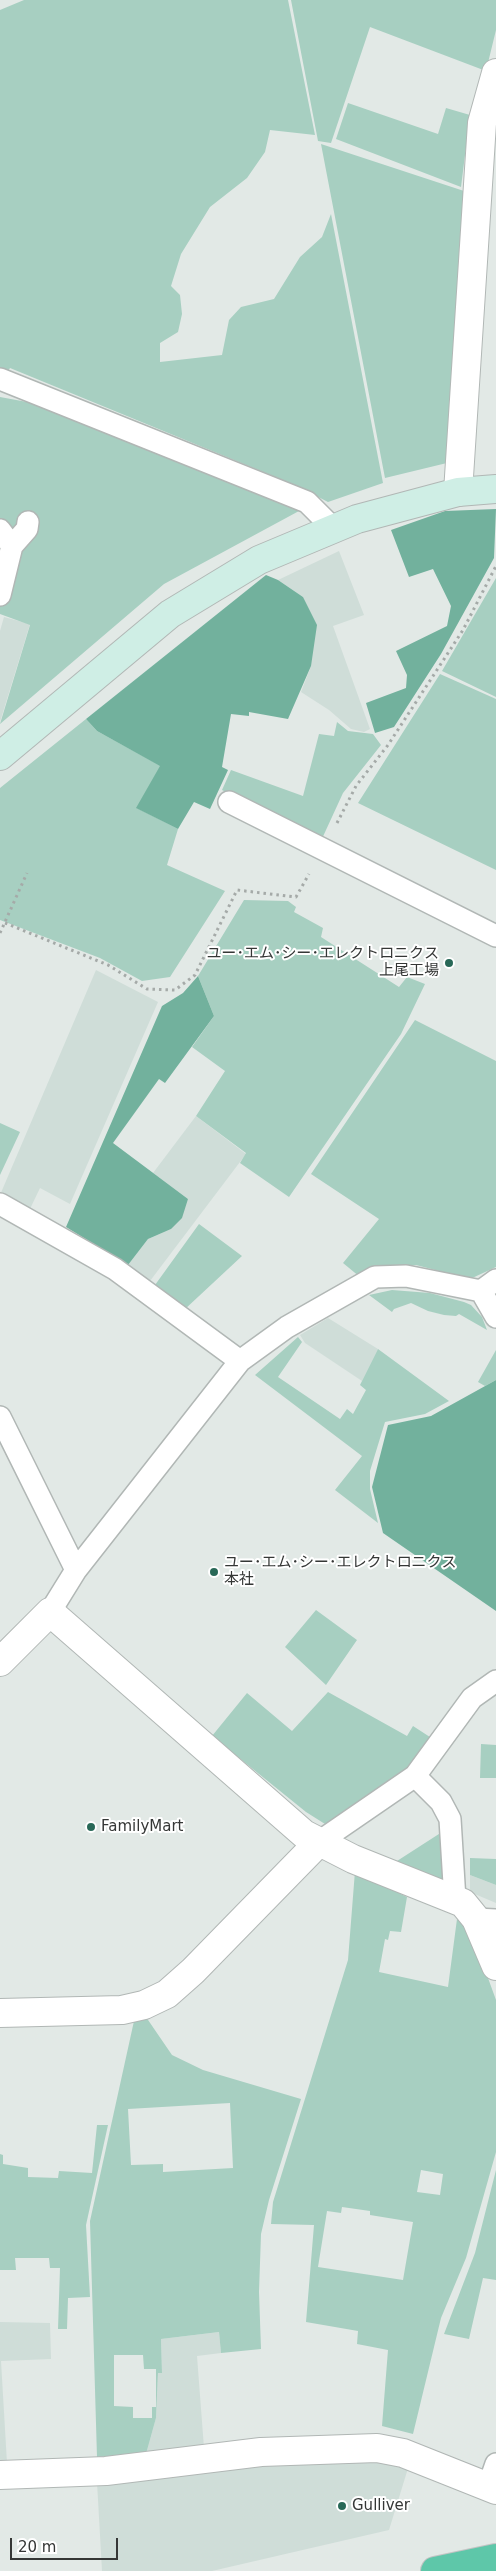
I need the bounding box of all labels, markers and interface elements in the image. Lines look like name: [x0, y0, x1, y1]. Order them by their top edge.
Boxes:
place label: ユー･エム･シー･エレクトロニクス 上尾工場: [207, 945, 439, 980]
marker: ユー･エム･シー･エレクトロニクス 上尾工場: [443, 957, 455, 969]
place label: ユー･エム･シー･エレクトロニクス 本社: [224, 1554, 456, 1589]
marker: ユー･エム･シー･エレクトロニクス 本社: [208, 1566, 220, 1578]
place label: FamilyMart: [101, 1818, 183, 1836]
marker: FamilyMart: [85, 1821, 97, 1833]
place label: Gulliver: [352, 2497, 410, 2515]
marker: Gulliver: [336, 2500, 348, 2512]
scale bar: [12, 2528, 120, 2560]
text: 20 m: [18, 2538, 56, 2556]

